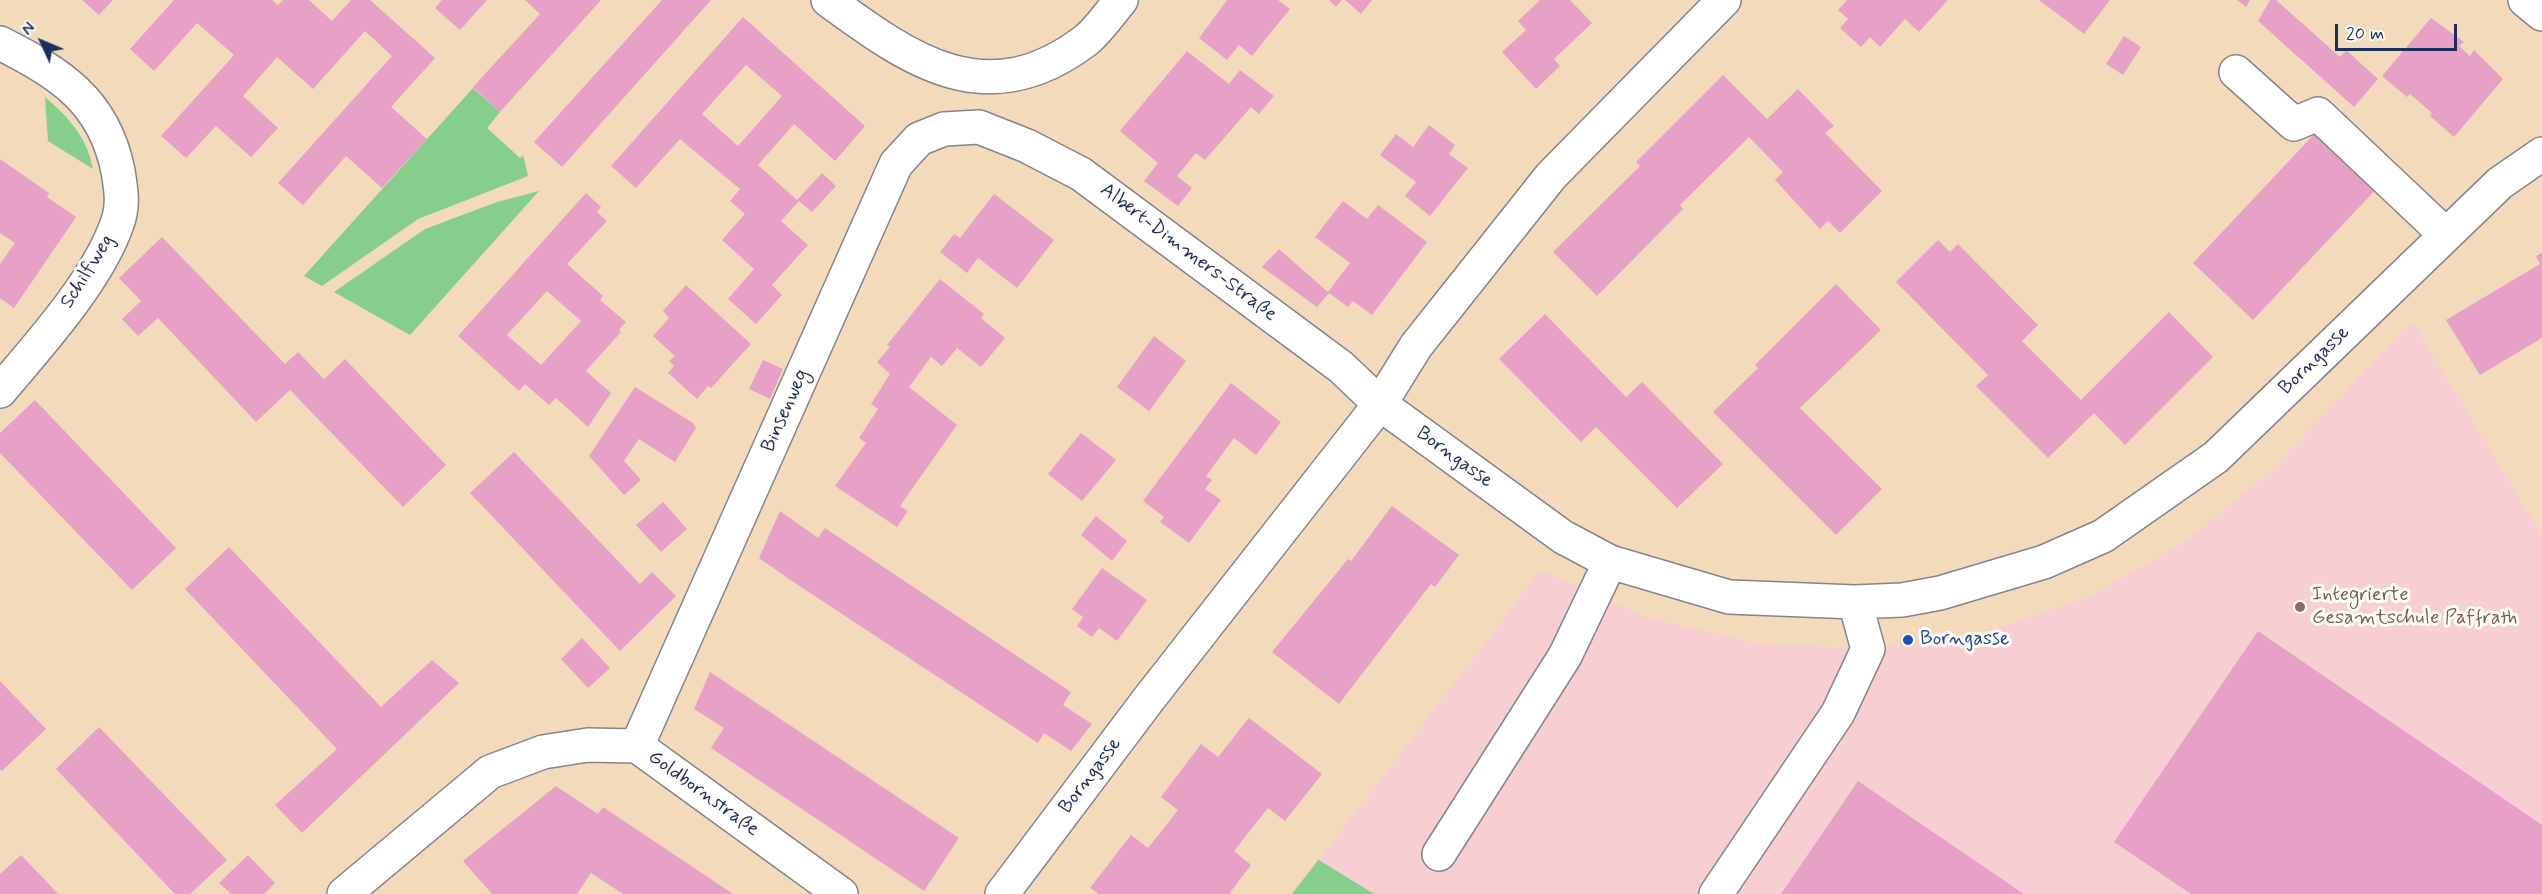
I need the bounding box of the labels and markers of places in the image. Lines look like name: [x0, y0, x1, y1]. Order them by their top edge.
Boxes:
place label: Integrierte Gesamtschule Paffrath: [2312, 584, 2517, 631]
marker: Integrierte Gesamtschule Paffrath: [2293, 600, 2307, 614]
place label: Borngasse: [1920, 628, 2009, 652]
marker: Borngasse: [1901, 633, 1915, 647]

